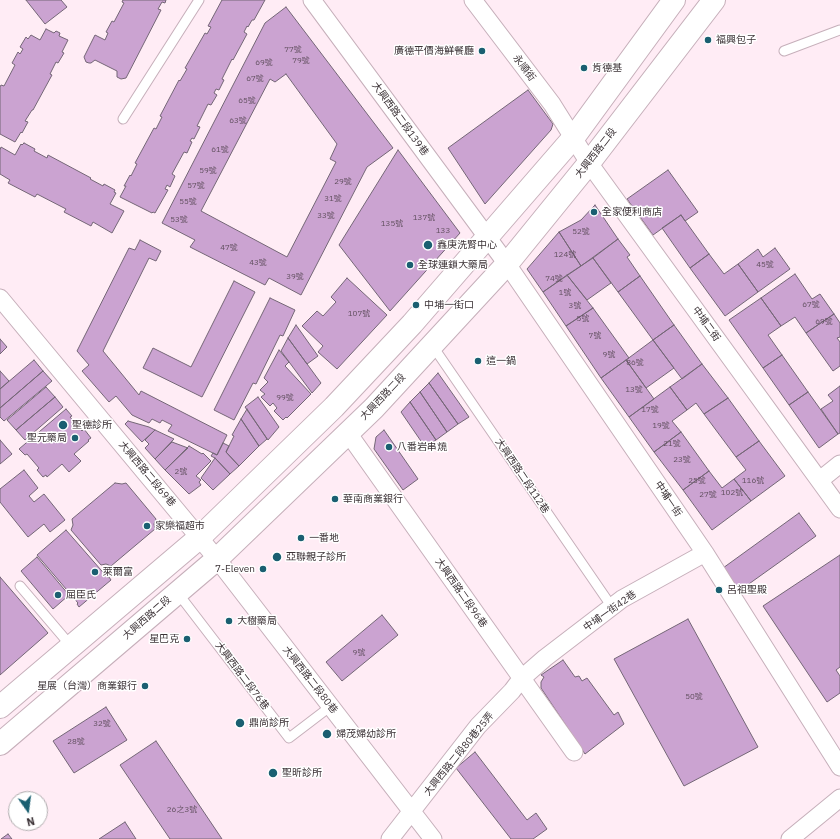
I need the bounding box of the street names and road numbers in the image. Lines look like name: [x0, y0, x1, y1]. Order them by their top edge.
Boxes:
street label: 永順街: [510, 52, 538, 84]
street label: 大興西路二段139巷: [369, 80, 431, 158]
street label: 大興西路二段: [573, 126, 619, 180]
street label: 中埔二街: [689, 304, 723, 344]
street label: 大興西路二段: [358, 371, 408, 423]
street label: 大興西路二段112巷: [492, 436, 552, 516]
street label: 大興西路二段69巷: [116, 439, 178, 509]
street label: 中埔一街: [652, 479, 684, 519]
street label: 大興西路二段96巷: [433, 556, 489, 630]
street label: 中埔一街42巷: [581, 588, 639, 634]
street label: 大興西路二段: [120, 594, 174, 642]
street label: 大興西路二段76巷: [213, 640, 271, 712]
street label: 大興西路二段80巷: [280, 644, 340, 716]
street label: 大興西路二段80巷25弄: [422, 710, 496, 798]

